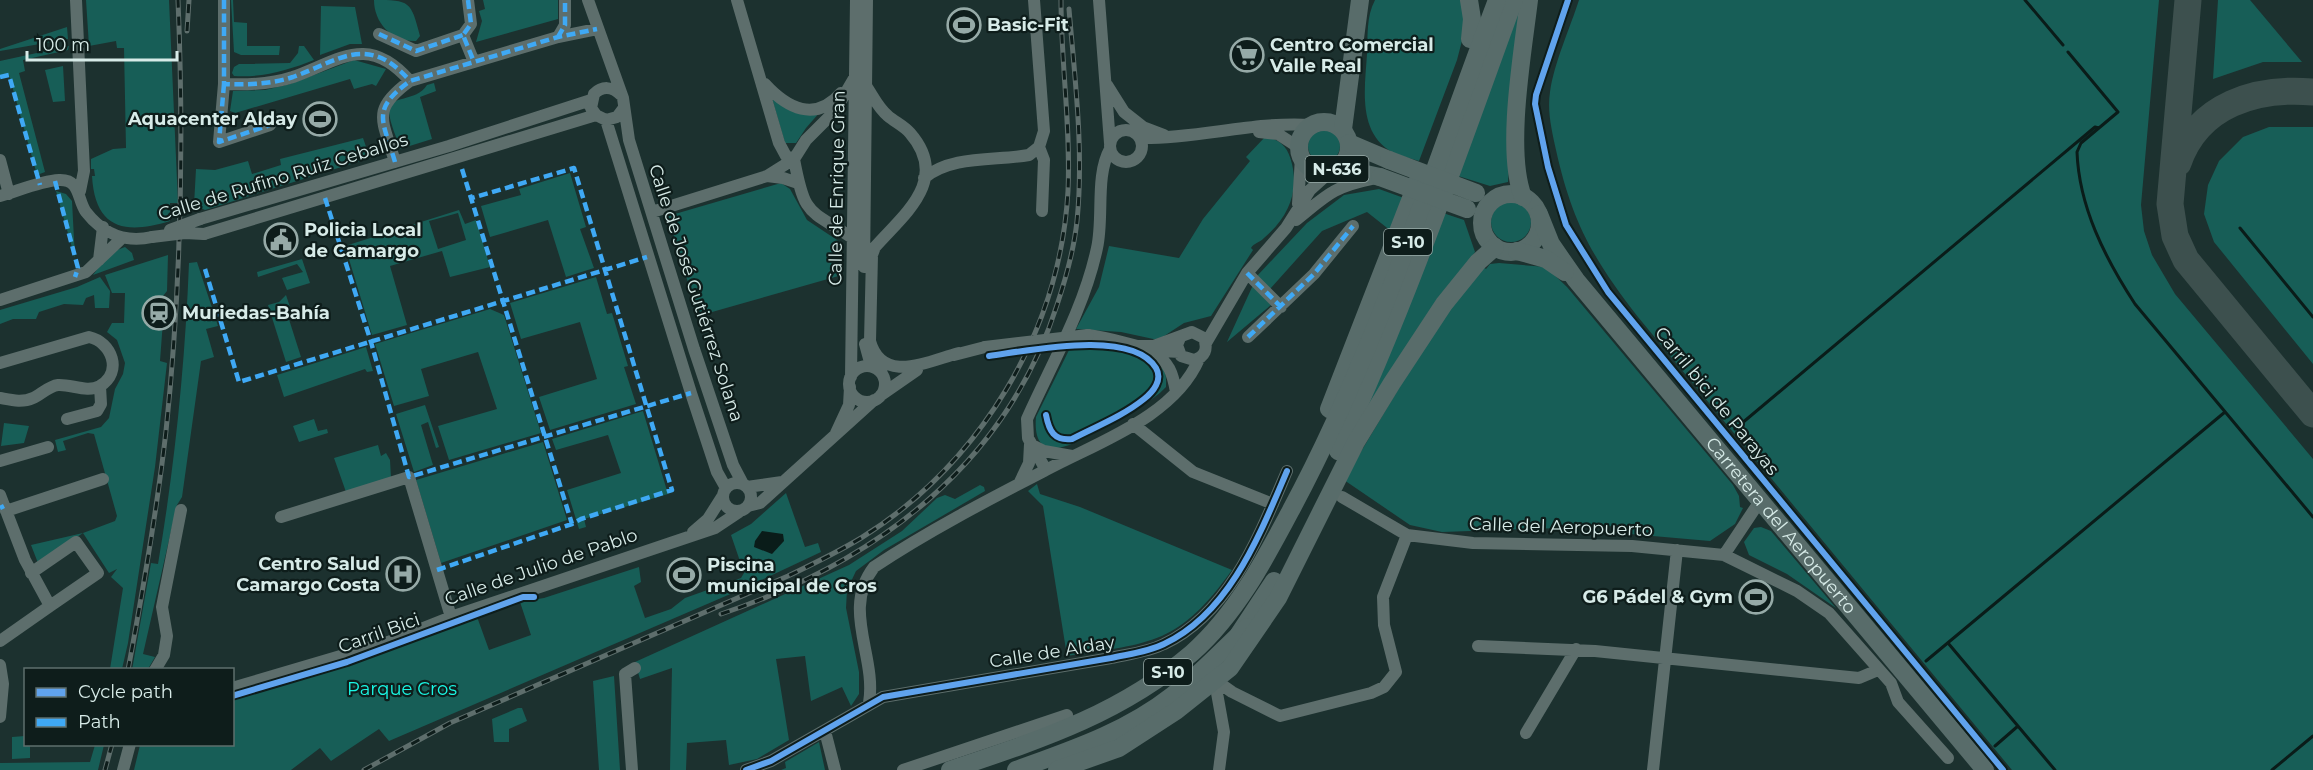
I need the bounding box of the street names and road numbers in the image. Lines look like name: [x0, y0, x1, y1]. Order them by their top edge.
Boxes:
street label: Calle de Enrique Gran: [824, 90, 850, 286]
street label: Calle de Rufino Ruiz Ceballos: [155, 128, 411, 226]
road number: N-636: [1306, 156, 1368, 182]
street label: Calle de José Gutiérrez Solana: [644, 161, 748, 425]
road number: S-10: [1384, 229, 1432, 255]
street label: Carril bici de Parayas: [1650, 322, 1784, 480]
street label: Carretera del Aeropuerto: [1701, 433, 1861, 618]
street label: Calle del Aeropuerto: [1469, 513, 1653, 541]
street label: Calle de Julio de Pablo: [442, 524, 640, 610]
street label: Carril Bici: [335, 608, 423, 658]
street label: Calle de Alday: [988, 631, 1116, 673]
road number: S-10: [1144, 659, 1192, 685]

